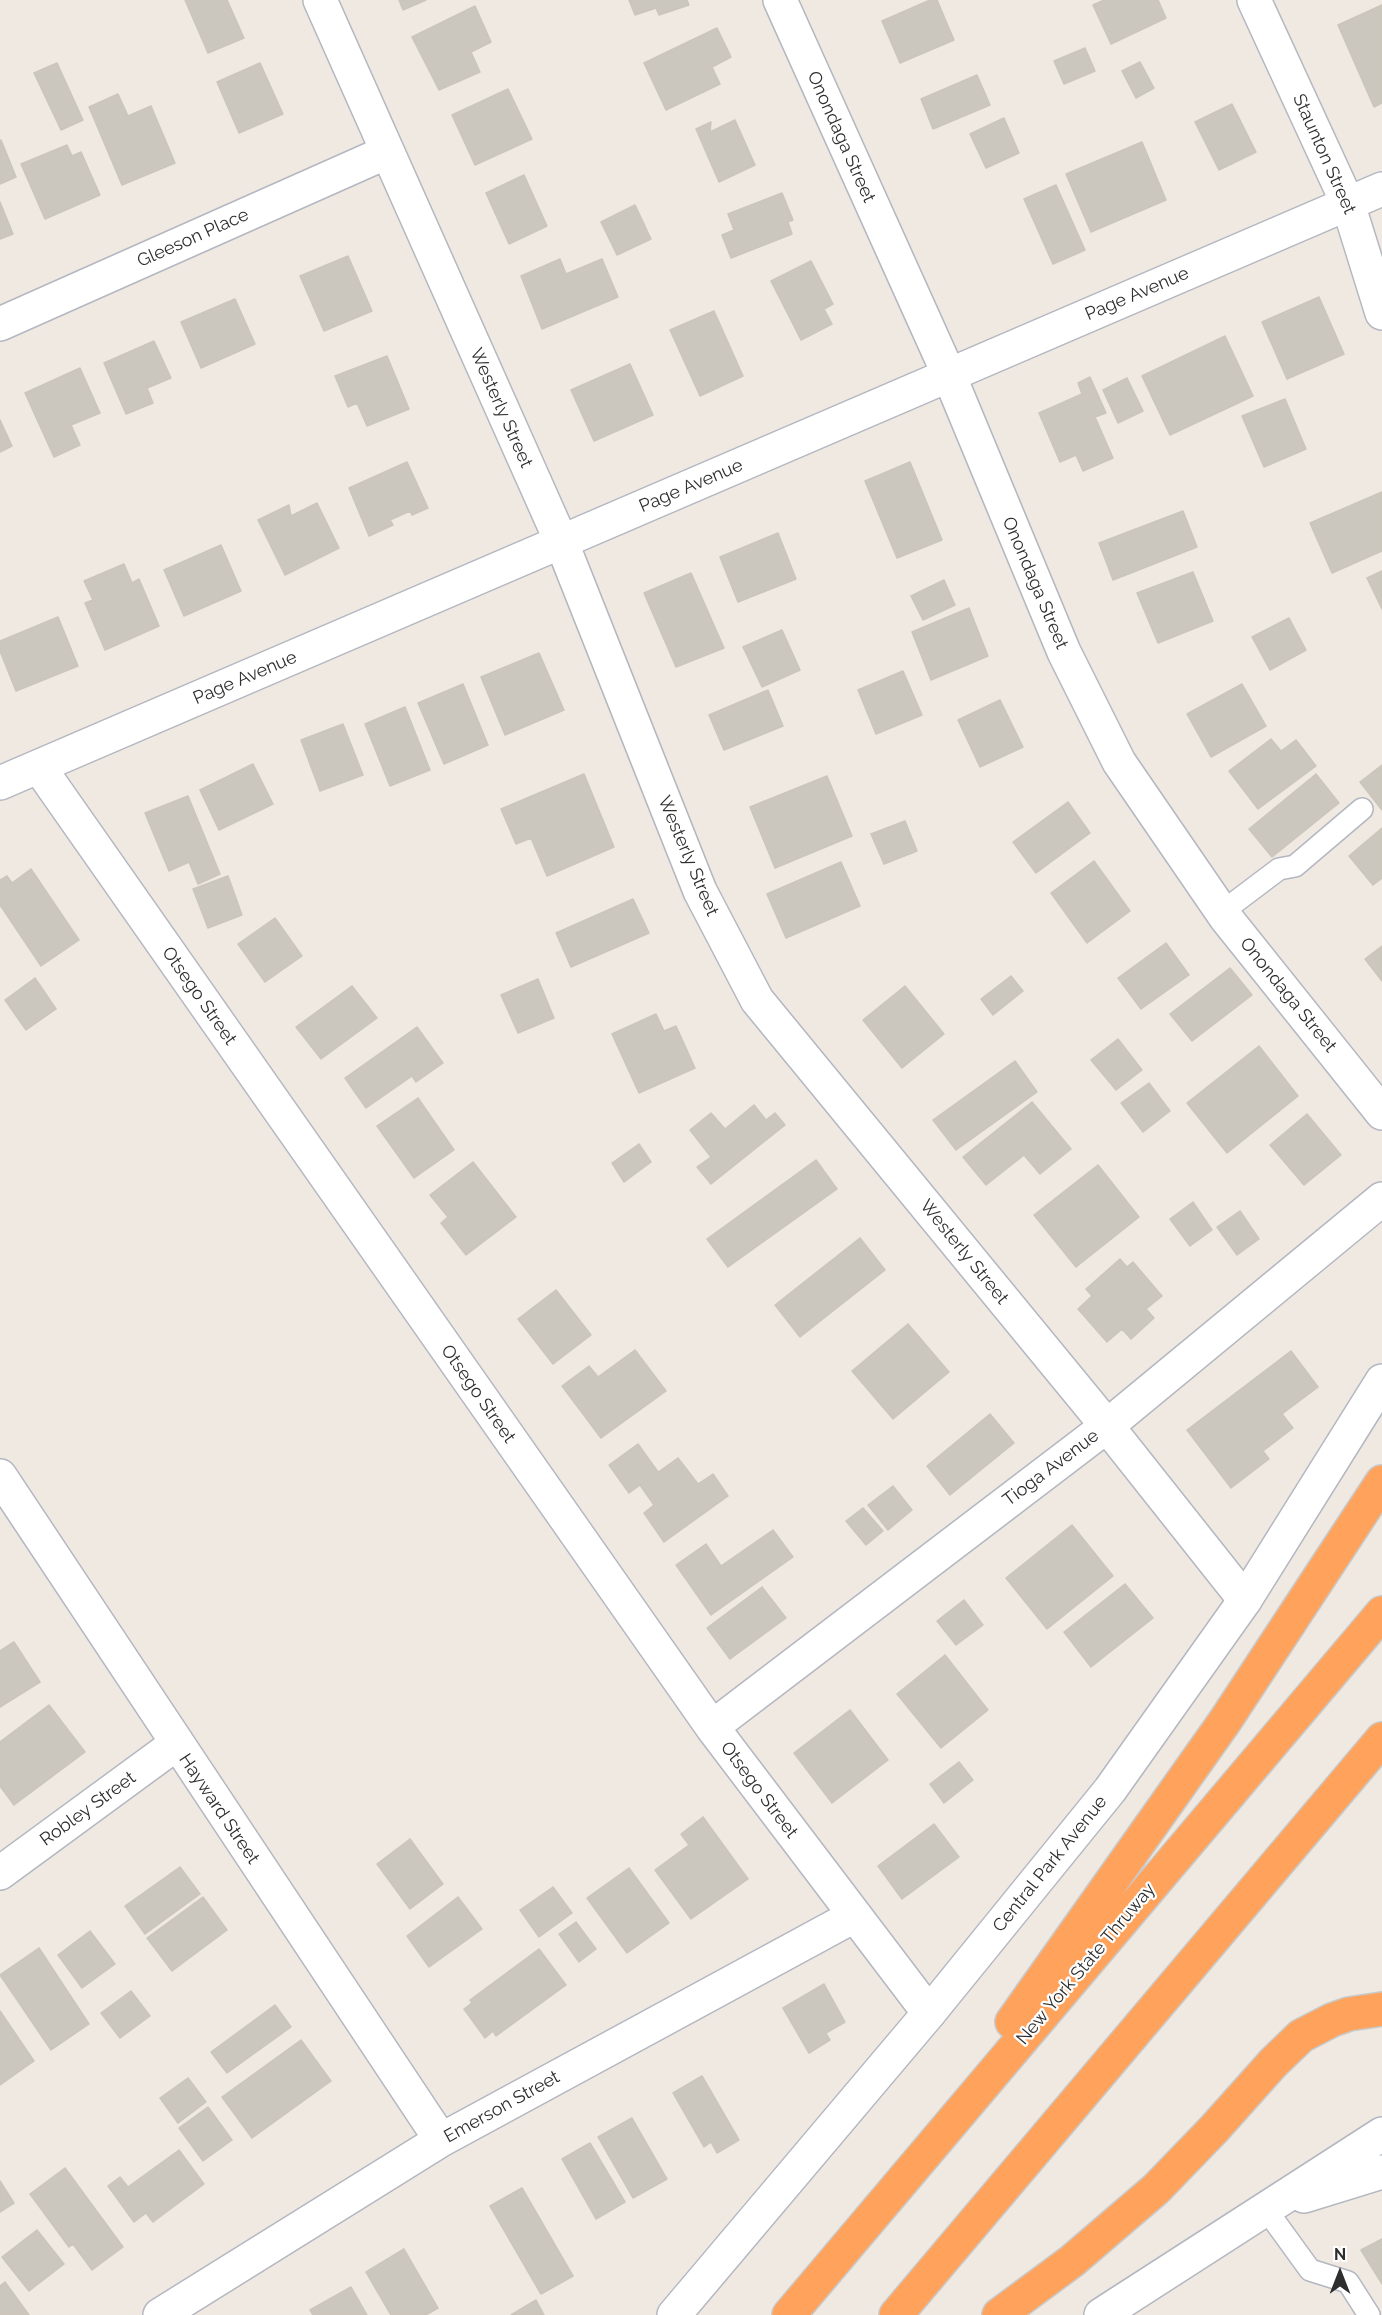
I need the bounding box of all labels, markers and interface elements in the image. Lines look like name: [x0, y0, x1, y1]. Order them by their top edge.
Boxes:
street label: Onondaga Street: [802, 68, 880, 206]
street label: Staunton Street: [1288, 91, 1360, 217]
street label: Gleeson Place: [134, 204, 252, 272]
street label: Page Avenue: [1082, 263, 1192, 325]
street label: Westerly Street: [465, 345, 537, 471]
street label: Page Avenue: [636, 455, 746, 517]
street label: Onondaga Street: [997, 514, 1073, 652]
street label: Page Avenue: [190, 647, 300, 709]
street label: Westerly Street: [653, 793, 723, 919]
street label: Onondaga Street: [1235, 933, 1341, 1057]
street label: Otsego Street: [157, 943, 241, 1049]
street label: Westerly Street: [915, 1195, 1013, 1309]
street label: Otsego Street: [436, 1341, 520, 1447]
street label: Tioga Avenue: [999, 1425, 1103, 1511]
street label: Otsego Street: [716, 1738, 802, 1842]
street label: Hayward Street: [174, 1750, 264, 1868]
street label: Robley Street: [36, 1767, 140, 1851]
street label: Central Park Avenue: [988, 1791, 1112, 1937]
street label: New York State Thruway: [1012, 1879, 1160, 2049]
street label: Emerson Street: [440, 2066, 564, 2148]
north arrow: [1310, 2243, 1370, 2303]
text: N: [1334, 2245, 1346, 2264]

